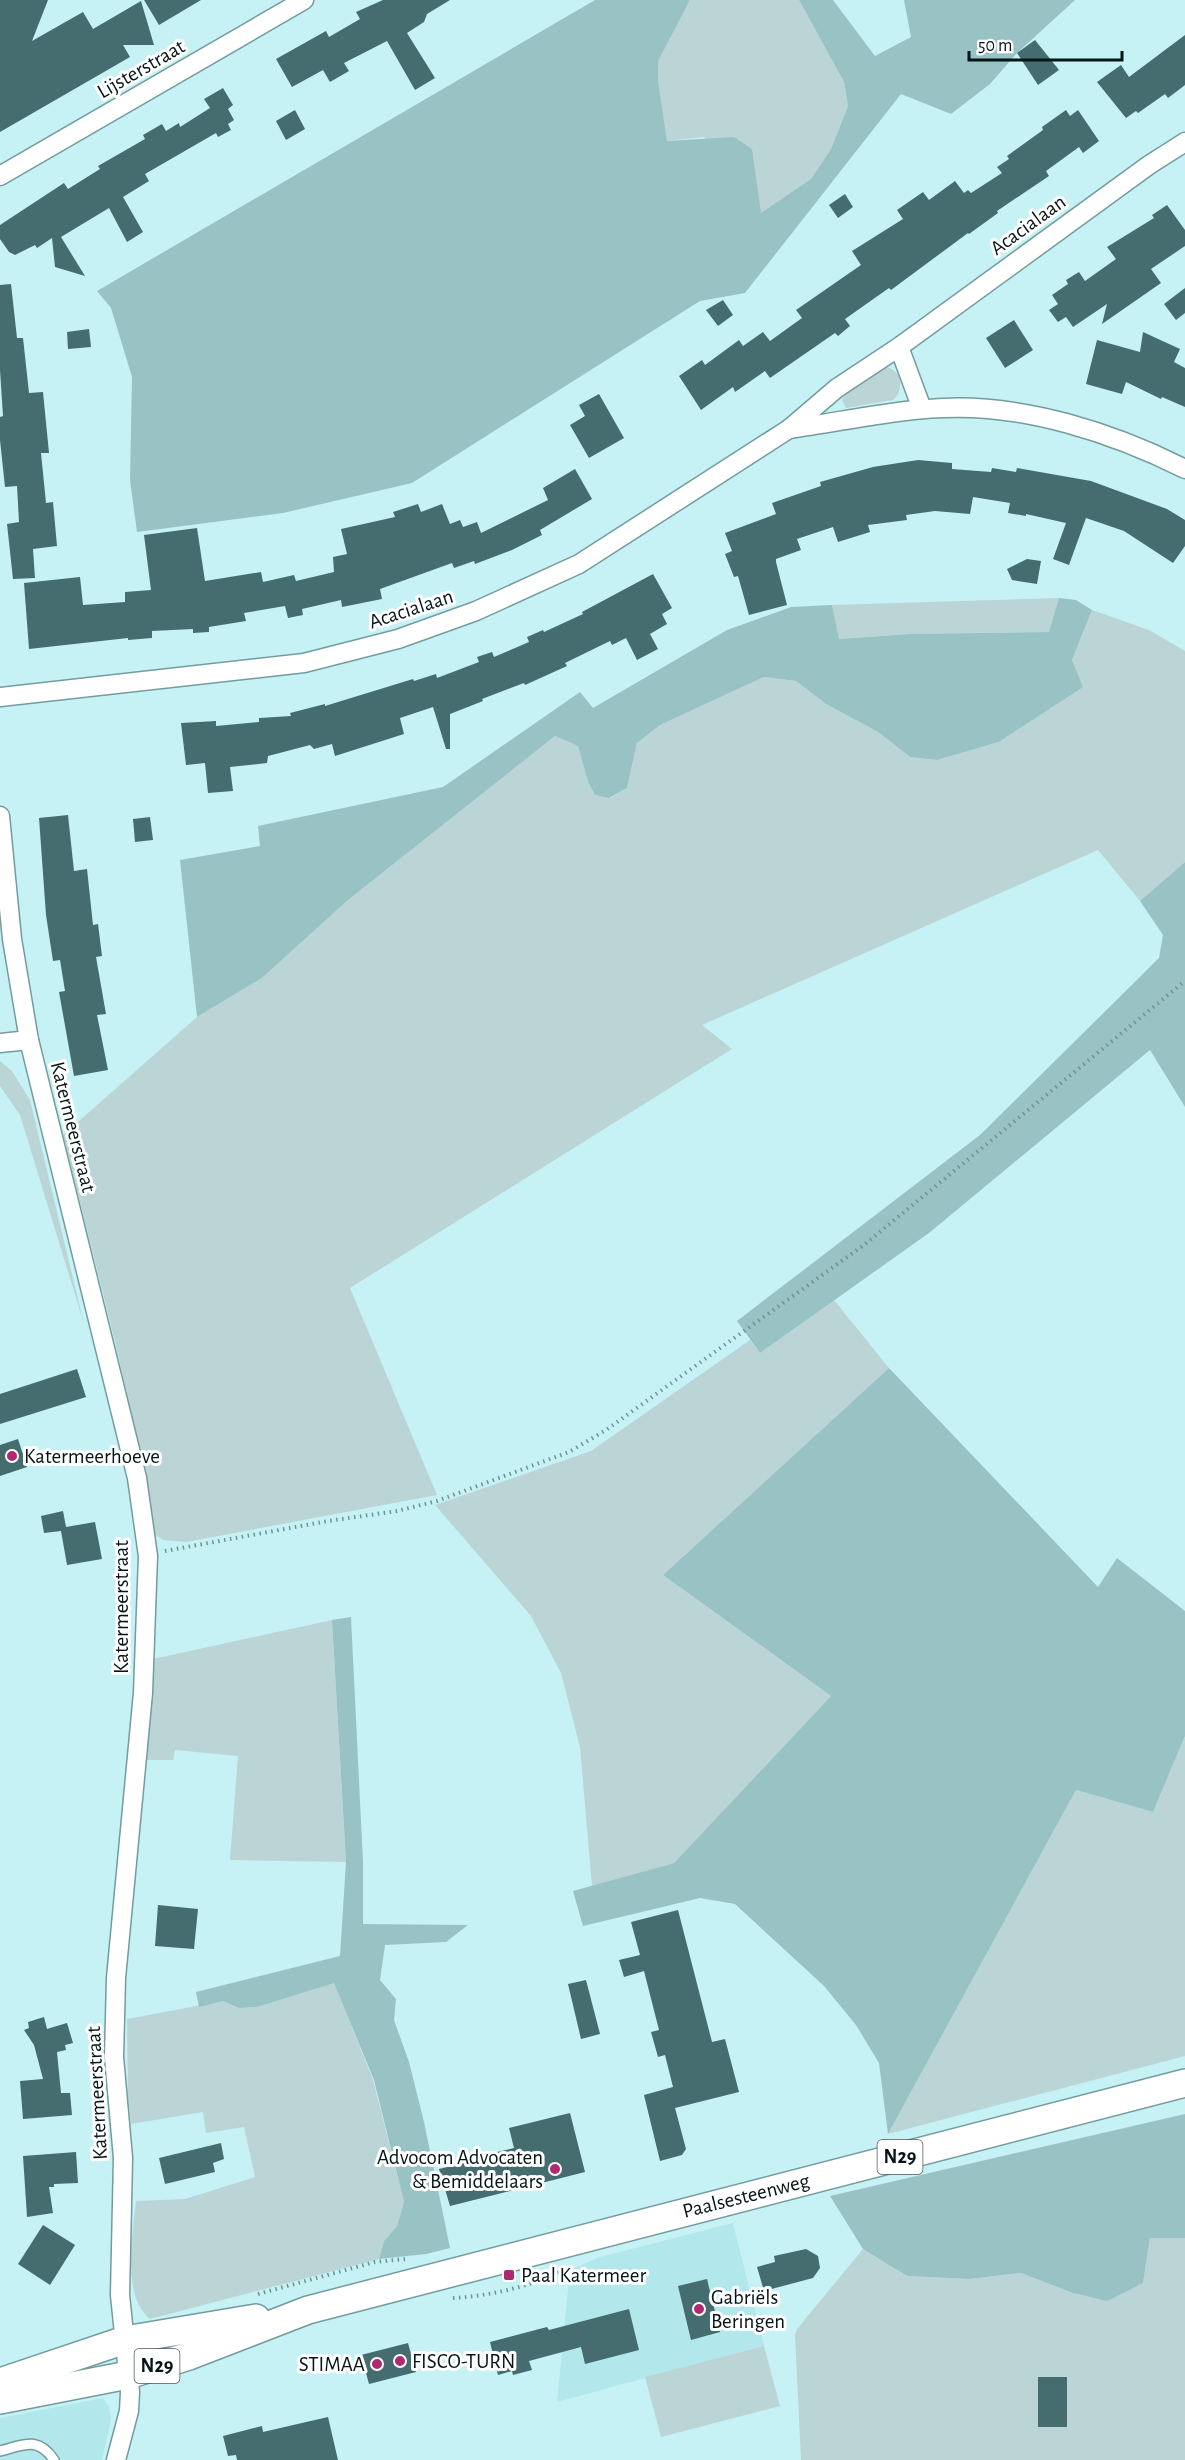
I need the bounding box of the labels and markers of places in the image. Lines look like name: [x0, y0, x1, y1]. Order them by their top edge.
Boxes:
place label: Katermeerhoeve: [24, 1446, 160, 1467]
marker: Katermeerhoeve: [5, 1449, 19, 1463]
place label: Advocom Advocaten & Bemiddelaars: [377, 2147, 543, 2192]
marker: Advocom Advocaten & Bemiddelaars: [548, 2162, 562, 2176]
place label: Paal Katermeer: [521, 2265, 646, 2286]
marker: Paal Katermeer: [502, 2268, 516, 2282]
place label: Gabriëls Beringen: [711, 2287, 785, 2332]
marker: Gabriëls Beringen: [692, 2302, 706, 2316]
place label: FISCO-TURN: [412, 2351, 515, 2372]
place label: STIMAA: [299, 2354, 365, 2375]
marker: FISCO-TURN: [393, 2354, 407, 2368]
marker: STIMAA: [370, 2357, 384, 2371]

